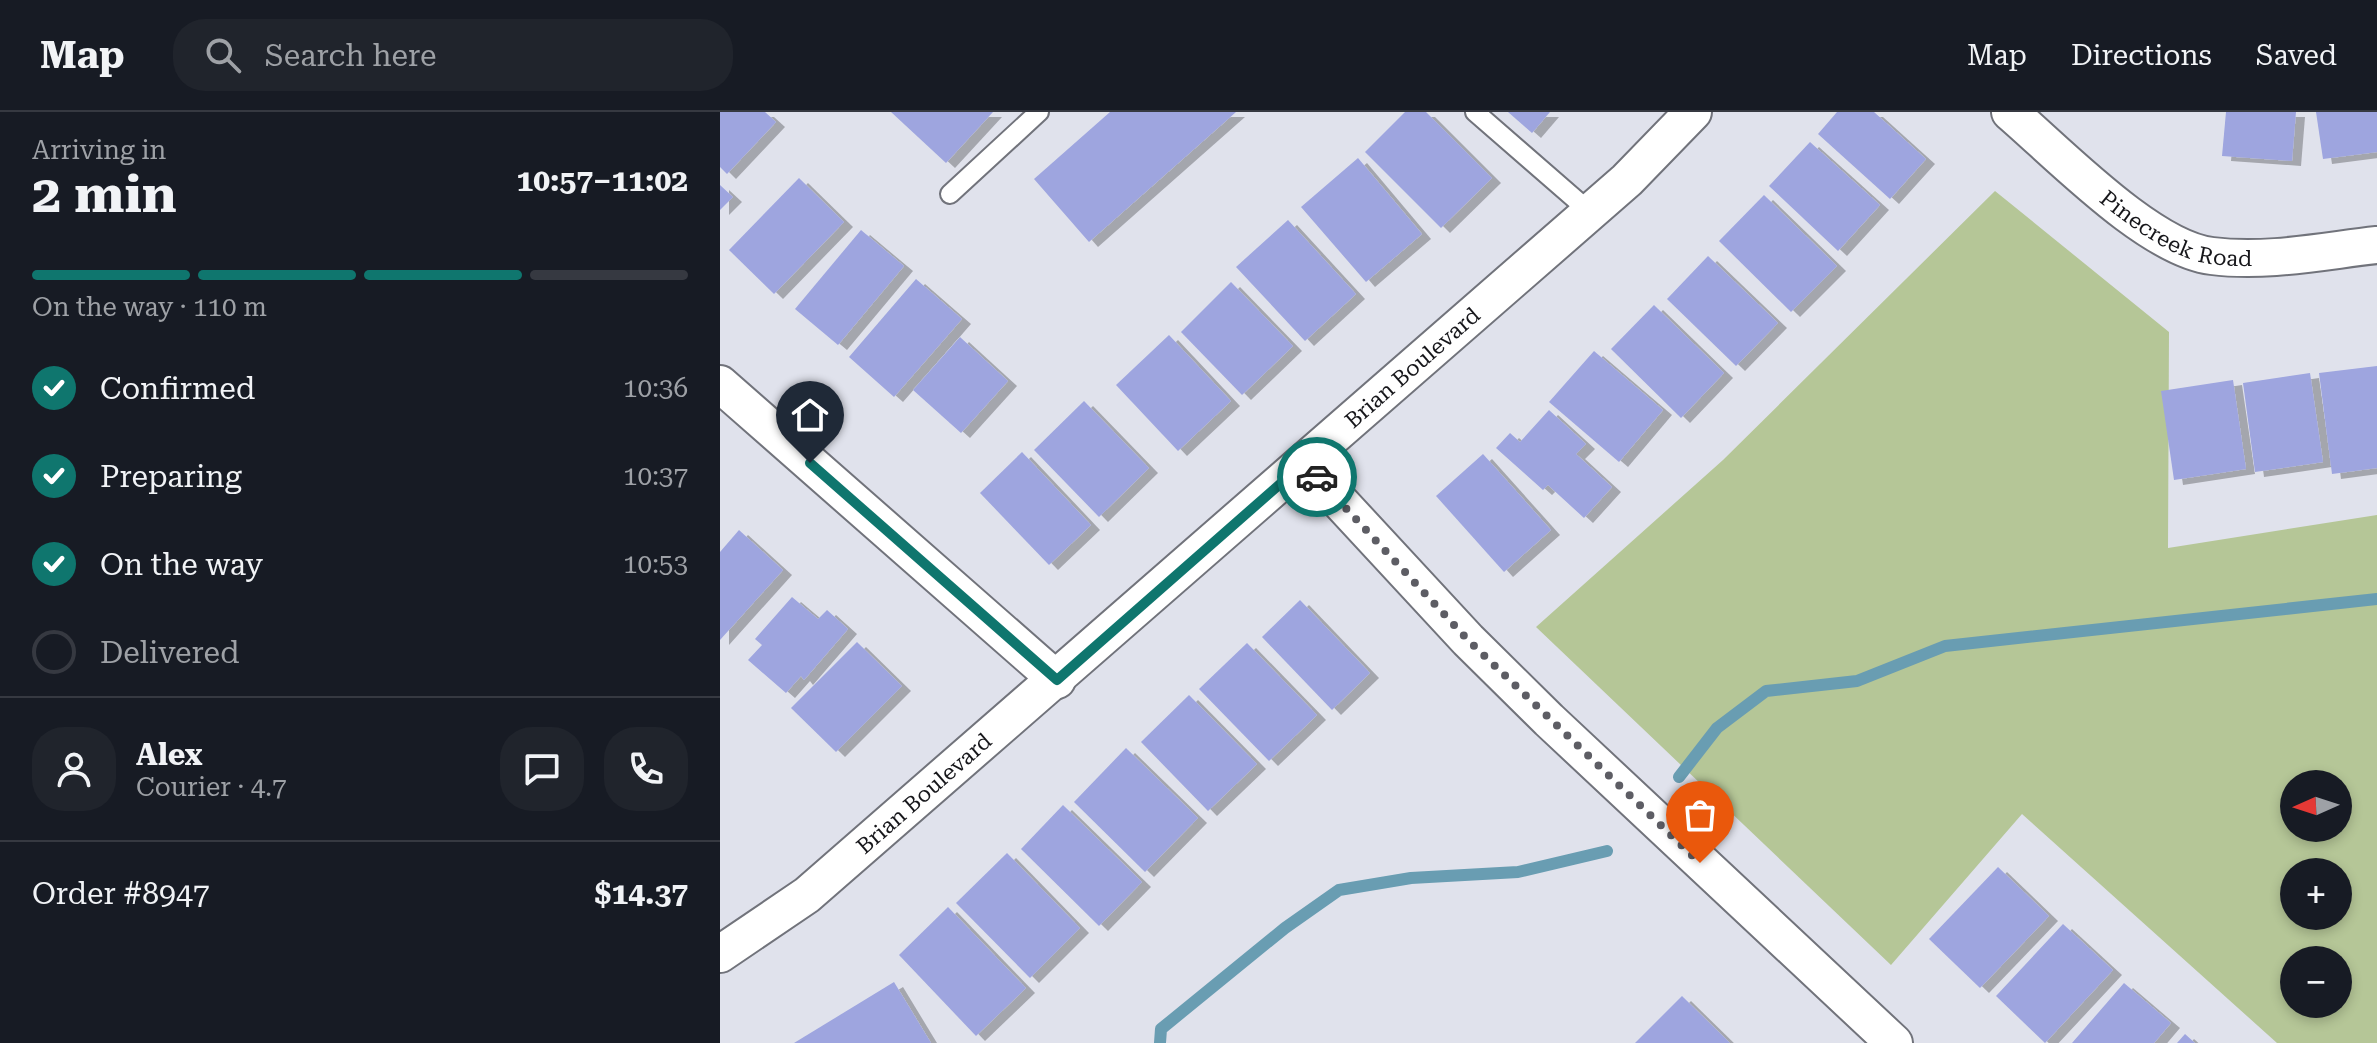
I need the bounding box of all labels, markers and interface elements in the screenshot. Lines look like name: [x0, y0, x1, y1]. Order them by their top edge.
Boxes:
search box: [173, 19, 733, 91]
text: Map: [40, 33, 125, 77]
icon: search: [201, 33, 245, 77]
text: Search here: [265, 38, 437, 73]
text: Map: [1967, 39, 2027, 72]
text: Directions: [2071, 39, 2212, 72]
text: Saved: [2256, 39, 2337, 72]
text: Arriving in: [32, 135, 166, 165]
text: 10:57–11:02: [516, 163, 688, 198]
text: 2 min: [32, 164, 177, 225]
street label: Pinecreek Road: [2095, 185, 2252, 271]
text: On the way · 110 m: [32, 292, 267, 322]
street label: Brian Boulevard: [1340, 302, 1485, 433]
icon: check: [32, 366, 76, 410]
text: Confirmed: [100, 371, 255, 406]
text: 10:36: [623, 373, 688, 403]
pin: [776, 381, 844, 463]
icon: home: [788, 393, 832, 437]
courier: [1277, 437, 1357, 517]
icon: check: [32, 454, 76, 498]
icon: car: [1295, 455, 1339, 499]
text: Preparing: [100, 459, 242, 494]
text: 10:37: [623, 461, 688, 491]
icon: check: [32, 542, 76, 586]
text: On the way: [100, 547, 263, 582]
text: 10:53: [623, 549, 688, 579]
text: Delivered: [100, 635, 239, 670]
button: person: [32, 727, 116, 811]
button: chat: [500, 727, 584, 811]
button: phone: [604, 727, 688, 811]
street label: Brian Boulevard: [851, 728, 996, 859]
text: Alex: [136, 737, 203, 772]
north arrow: [2280, 770, 2352, 842]
map controls: [2280, 770, 2352, 1018]
text: Courier · 4.7: [136, 772, 286, 802]
pin: [1666, 781, 1734, 863]
icon: bag: [1678, 793, 1722, 837]
button: +: [2280, 858, 2352, 930]
text: Order #8947: [32, 876, 210, 911]
text: $14.37: [595, 876, 688, 911]
button: −: [2280, 946, 2352, 1018]

